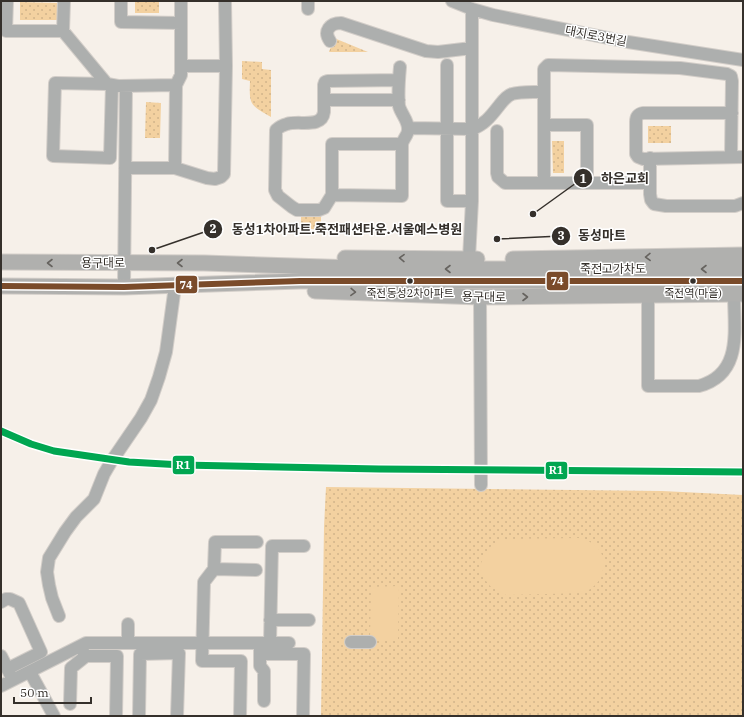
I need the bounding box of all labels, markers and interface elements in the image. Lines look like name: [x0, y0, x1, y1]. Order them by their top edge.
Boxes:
street label: 대지로3번길: [564, 22, 628, 49]
callout: 하은교회: [573, 166, 657, 191]
text: 하은교회: [601, 170, 649, 187]
text: 1: [579, 171, 587, 186]
callout: 동성1차아파트.죽전패션타운.서울예스병원: [203, 217, 470, 242]
text: 2: [209, 221, 217, 236]
text: 동성1차아파트.죽전패션타운.서울예스병원: [232, 221, 462, 238]
callout: 동성마트: [551, 223, 634, 248]
text: 동성마트: [578, 227, 626, 244]
text: 3: [557, 228, 565, 243]
one-way arrow: [645, 253, 651, 261]
one-way arrow: [399, 254, 405, 262]
street label: 용구대로: [81, 255, 125, 270]
one-way arrow: [47, 259, 53, 267]
one-way arrow: [177, 259, 183, 267]
street label: 죽전고가차도: [580, 261, 646, 276]
one-way arrow: [445, 265, 451, 273]
one-way arrow: [701, 265, 707, 273]
line badge: 74: [546, 271, 569, 291]
text: 74: [550, 274, 564, 288]
line badge: 74: [175, 275, 198, 294]
marker: 죽전동성2차아파트: [405, 276, 415, 286]
marker: 죽전역(마을): [688, 276, 698, 286]
text: 74: [179, 278, 193, 292]
place label: 죽전동성2차아파트: [366, 286, 454, 300]
place label: 죽전역(마을): [664, 286, 722, 300]
one-way arrow: [350, 288, 356, 296]
street label: 용구대로: [462, 289, 506, 304]
one-way arrow: [522, 293, 528, 302]
line badge: R1: [172, 455, 195, 475]
text: R1: [176, 458, 191, 472]
line badge: R1: [545, 461, 568, 480]
text: R1: [549, 463, 564, 477]
scale bar: [14, 679, 91, 705]
text: 50 m: [20, 685, 49, 700]

